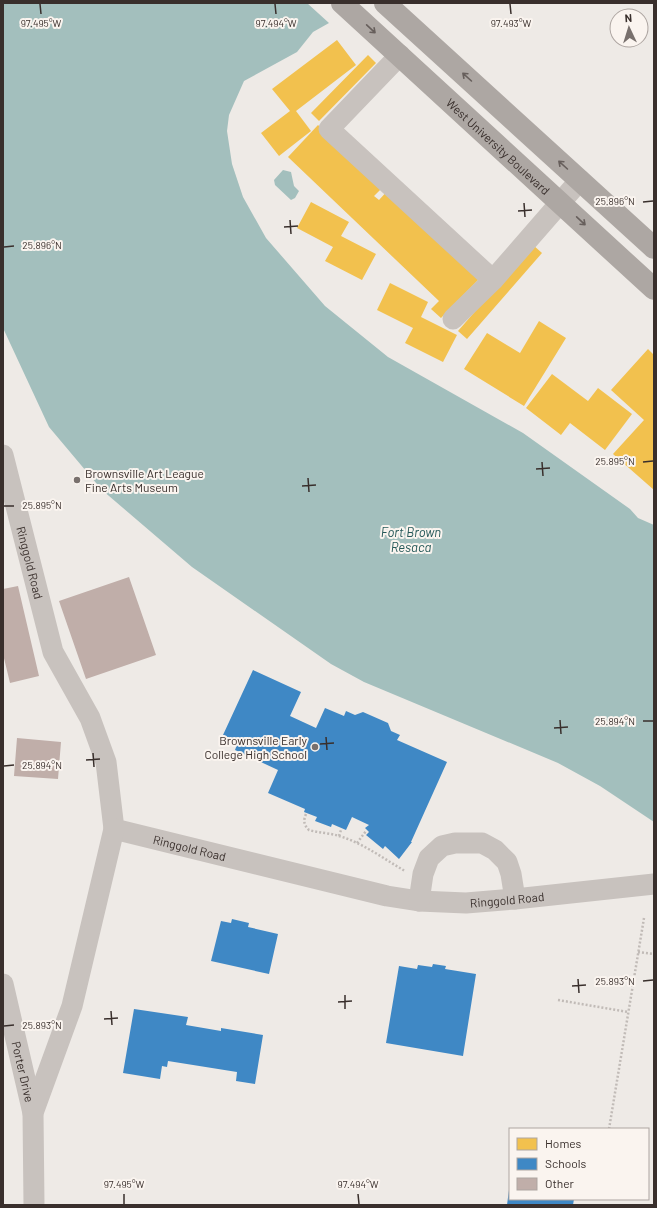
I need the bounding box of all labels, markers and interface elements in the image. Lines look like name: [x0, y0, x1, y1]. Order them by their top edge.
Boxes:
north arrow: [609, 8, 649, 48]
text: N: [624, 11, 632, 24]
text: 97.495°W: [21, 17, 62, 29]
text: 97.494°W: [255, 17, 297, 29]
text: 97.493°W: [491, 17, 532, 29]
one-way arrow: [366, 25, 376, 34]
one-way arrow: [462, 72, 472, 82]
street label: West University Boulevard: [444, 95, 553, 197]
one-way arrow: [558, 160, 568, 169]
text: 25.896°N: [595, 195, 635, 207]
one-way arrow: [575, 216, 585, 225]
text: 25.896°N: [22, 239, 62, 251]
text: 25.895°N: [595, 455, 635, 467]
place label: Brownsville Art League Fine Arts Museum: [85, 466, 204, 494]
marker: Brownsville Art League Fine Arts Museum: [72, 475, 82, 485]
text: 25.895°N: [22, 499, 62, 511]
water label: Fort Brown Resaca: [381, 524, 441, 555]
street label: Ringgold Road: [14, 525, 46, 600]
text: 25.894°N: [595, 715, 635, 727]
place label: Brownsville Early College High School: [204, 733, 307, 761]
marker: Brownsville Early College High School: [310, 742, 320, 752]
text: 25.894°N: [22, 759, 62, 771]
street label: Ringgold Road: [152, 832, 227, 863]
street label: Ringgold Road: [469, 889, 545, 910]
text: 25.893°N: [595, 975, 635, 987]
text: 25.893°N: [22, 1019, 62, 1031]
street label: Porter Drive: [10, 1040, 37, 1104]
legend: [509, 1128, 649, 1200]
text: Homes: [545, 1136, 582, 1150]
text: Schools: [545, 1156, 586, 1170]
text: Other: [545, 1176, 575, 1190]
text: 97.495°W: [104, 1178, 145, 1190]
text: 97.494°W: [337, 1178, 379, 1190]

